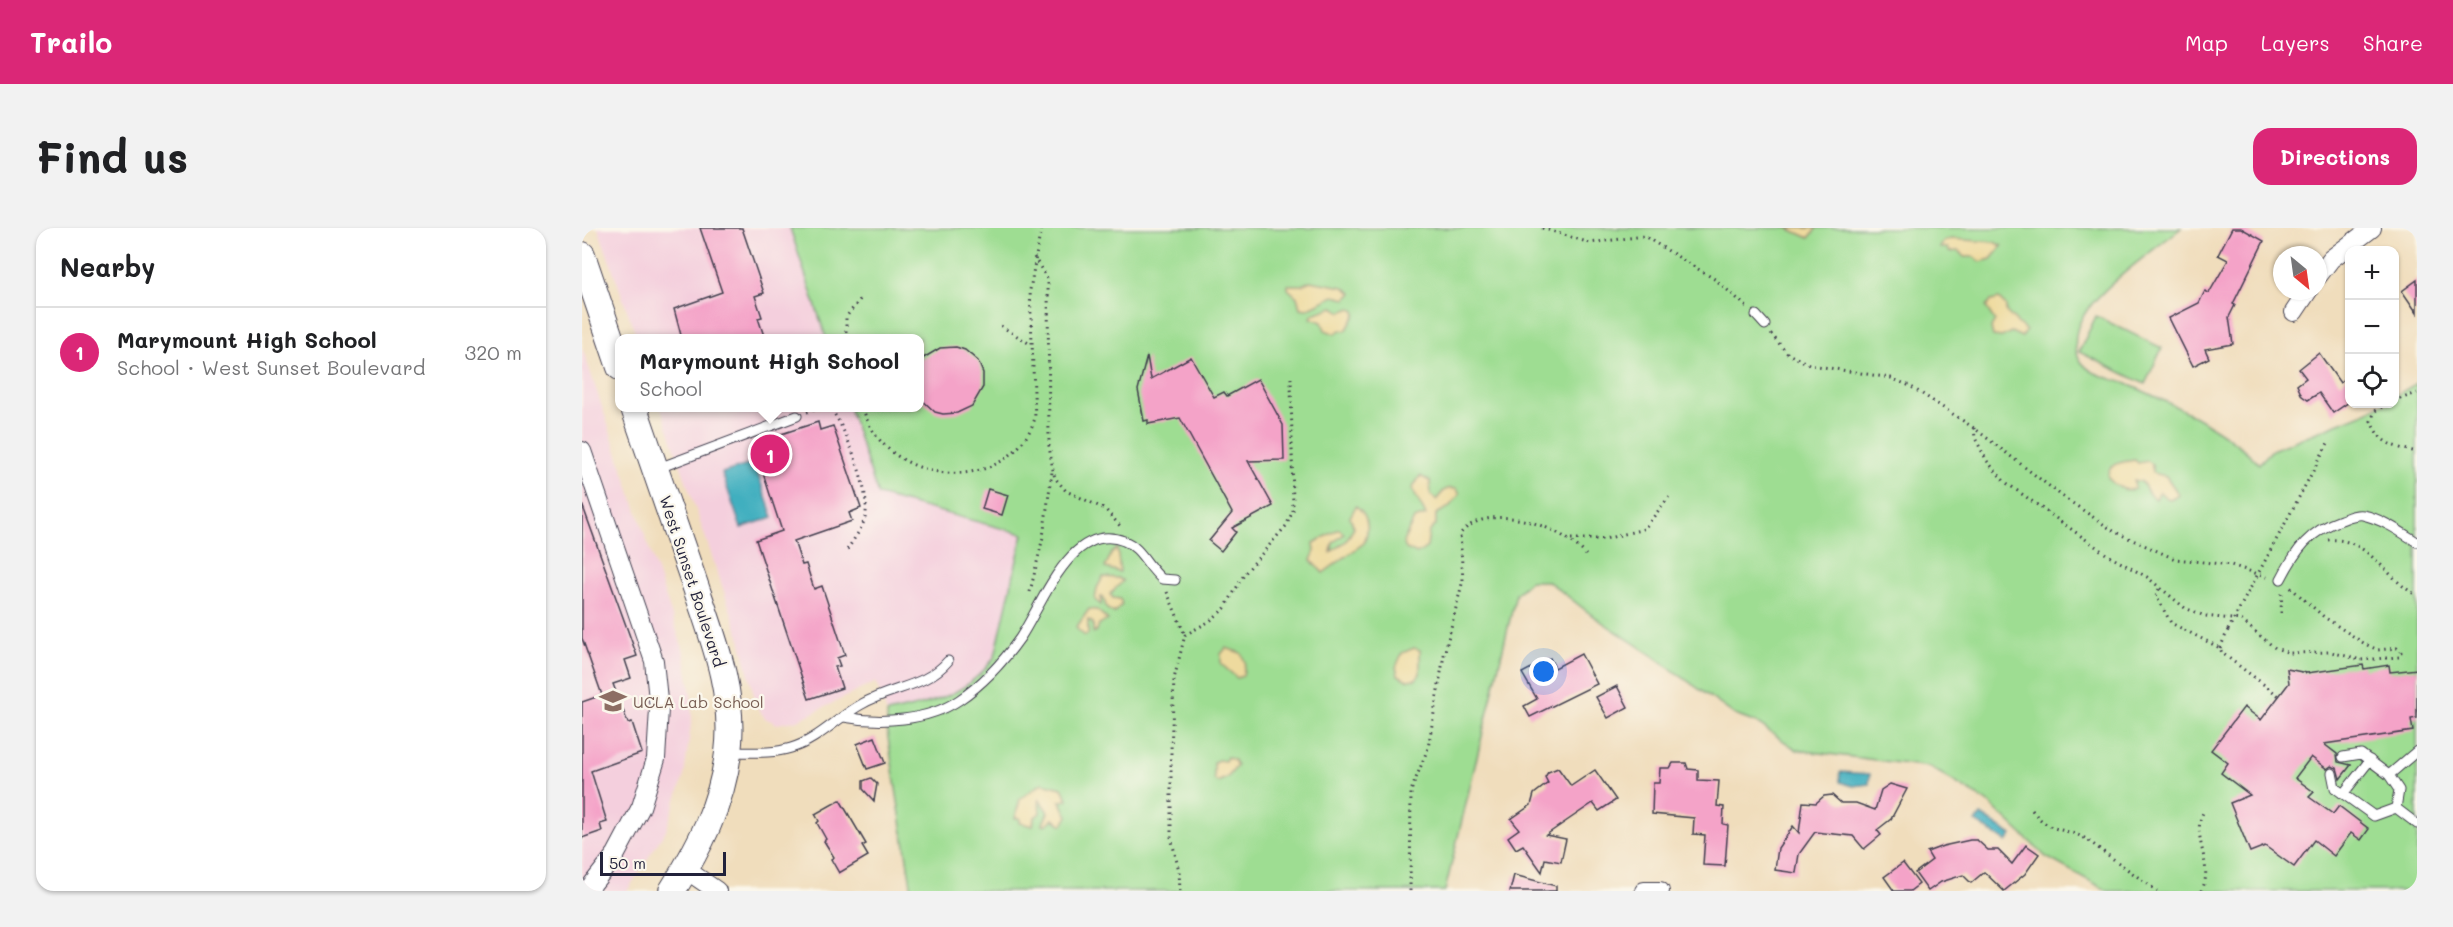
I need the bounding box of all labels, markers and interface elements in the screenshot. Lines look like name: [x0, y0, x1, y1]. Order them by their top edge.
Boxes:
text: Trailo: [30, 24, 112, 60]
text: Map: [2185, 29, 2228, 56]
text: Layers: [2261, 29, 2330, 56]
text: Share: [2363, 29, 2423, 56]
button: Directions: [2253, 128, 2417, 185]
text: Find us: [36, 129, 188, 184]
north arrow: [2273, 246, 2327, 300]
map controls: [2345, 246, 2399, 408]
button: +: [2345, 246, 2399, 300]
text: Nearby: [60, 250, 155, 284]
button: −: [2345, 300, 2399, 354]
text: Marymount High School: [117, 325, 377, 354]
popup: [615, 334, 924, 412]
text: 1: [75, 339, 84, 365]
text: 320 m: [464, 339, 522, 365]
text: Marymount High School: [640, 346, 899, 375]
text: School · West Sunset Boulevard: [117, 354, 425, 380]
button: locate: [2345, 354, 2399, 408]
text: School: [640, 375, 703, 401]
pin: 1: [750, 432, 789, 476]
street label: West Sunset Boulevard: [655, 493, 731, 669]
your location: [1529, 657, 1558, 686]
school or university icon: UCLA Lab School: [598, 686, 628, 716]
place label: UCLA Lab School: [633, 691, 764, 712]
scale bar: [600, 849, 726, 876]
text: 50 m: [609, 852, 646, 873]

